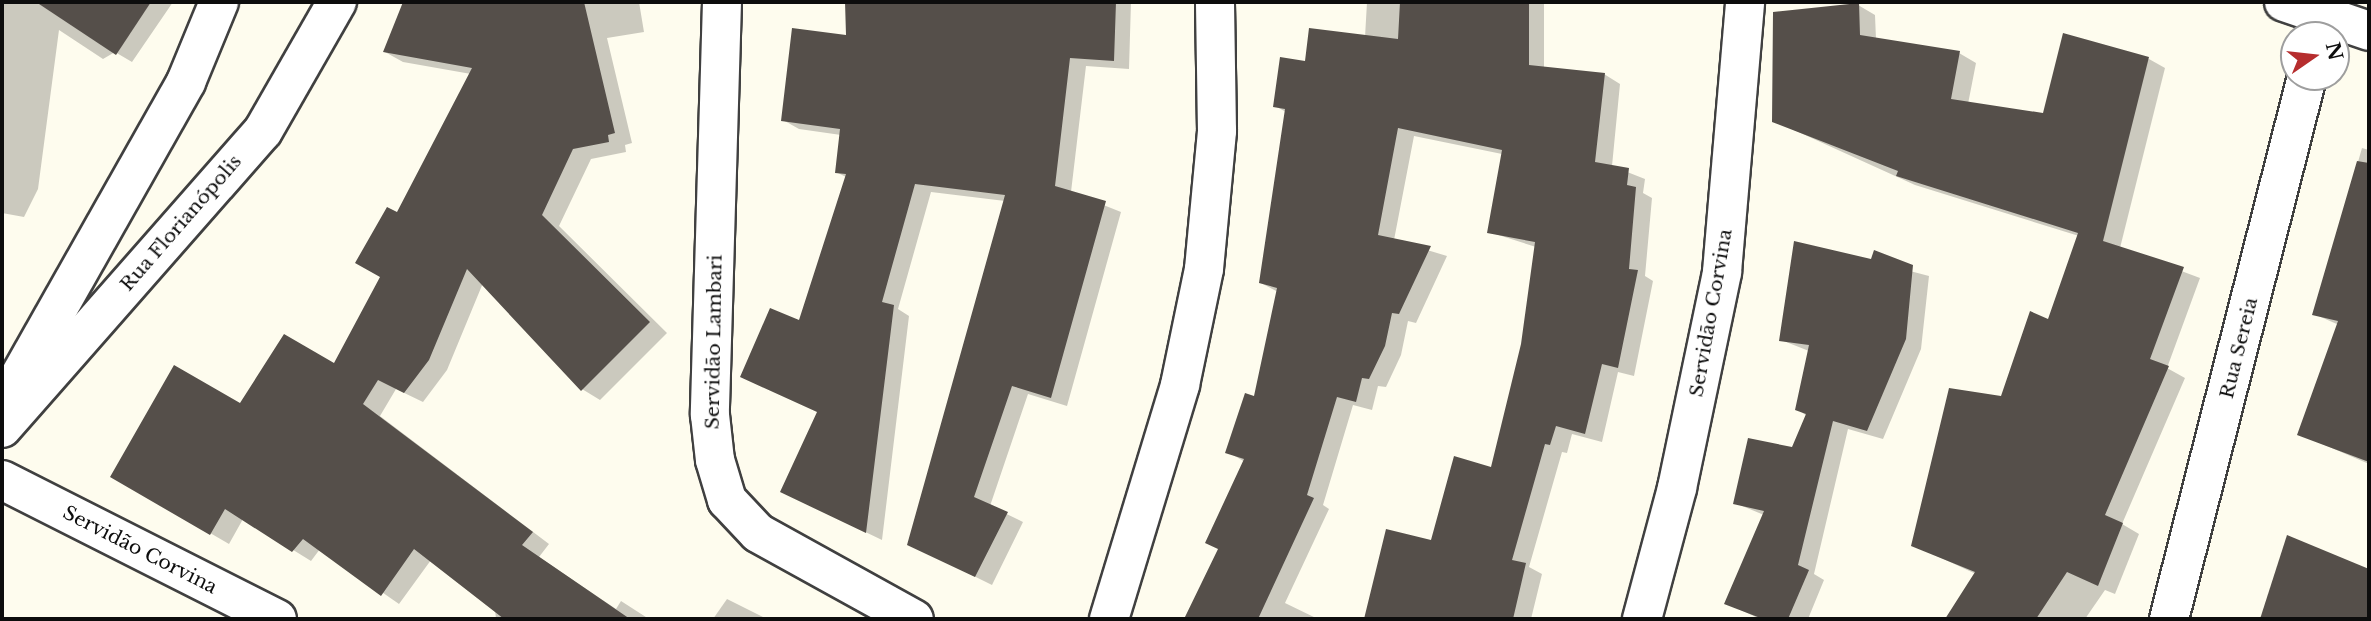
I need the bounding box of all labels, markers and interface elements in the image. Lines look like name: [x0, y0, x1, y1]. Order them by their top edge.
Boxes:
north arrow: [2280, 21, 2350, 91]
text: N: [2321, 40, 2347, 63]
street label: Rua Florianópolis: [116, 150, 246, 296]
street label: Servidão Corvina: [1685, 227, 1737, 399]
street label: Servidão Lambari: [701, 254, 727, 430]
street label: Rua Sereia: [2215, 295, 2263, 401]
street label: Servidão Corvina: [59, 501, 221, 599]

